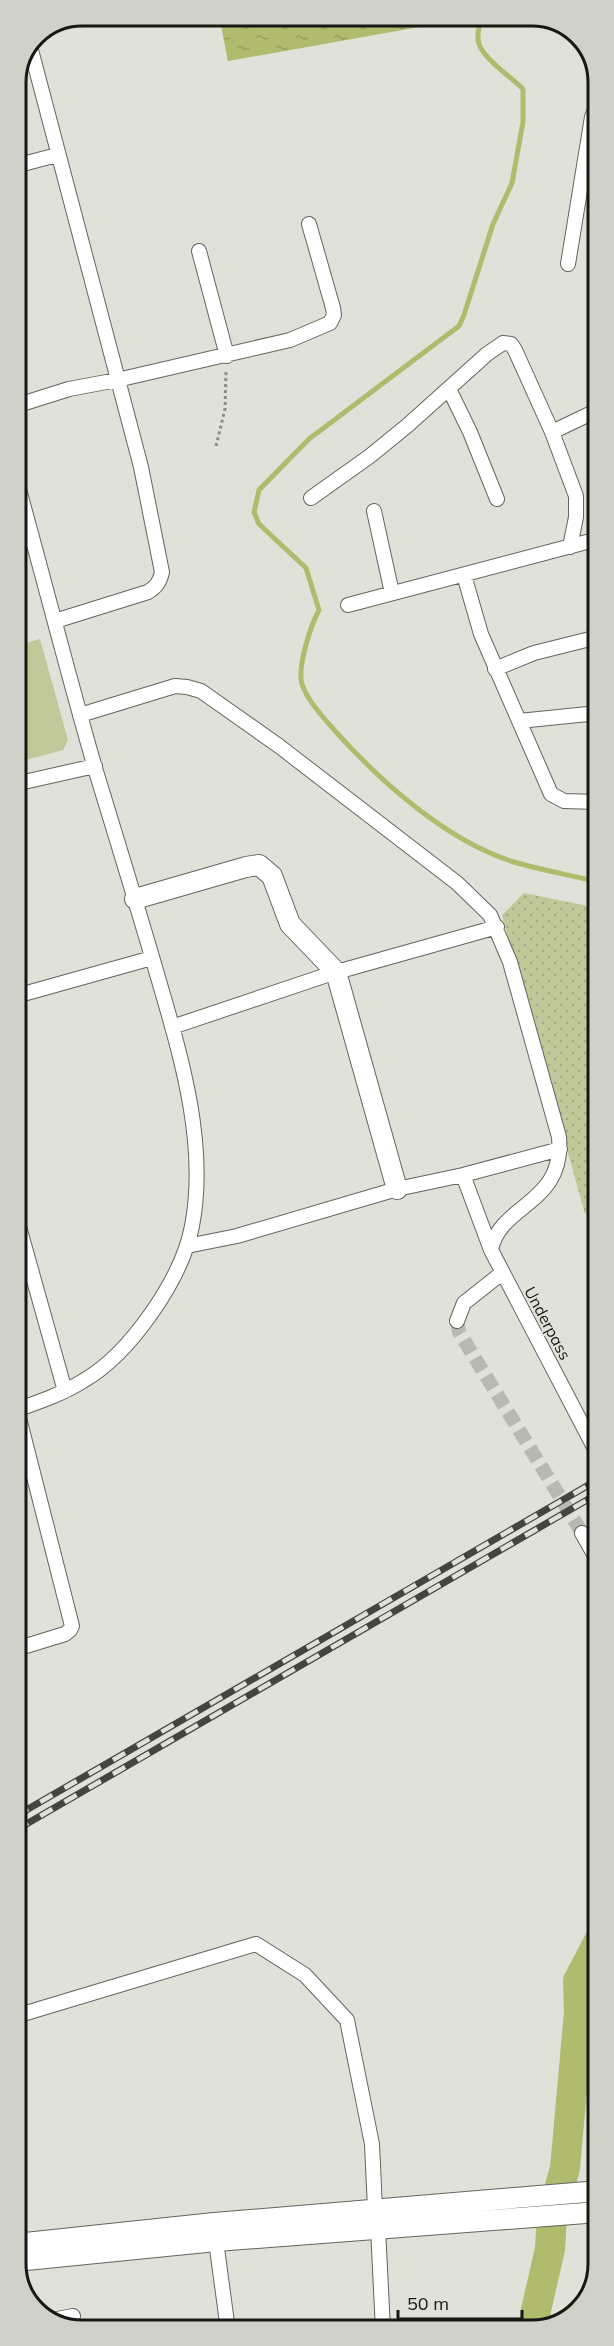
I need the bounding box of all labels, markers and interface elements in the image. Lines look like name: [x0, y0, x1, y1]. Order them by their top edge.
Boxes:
street label: Underpass: [520, 1283, 576, 1363]
scale bar: [398, 2283, 522, 2321]
text: 50 m: [407, 2292, 449, 2315]

